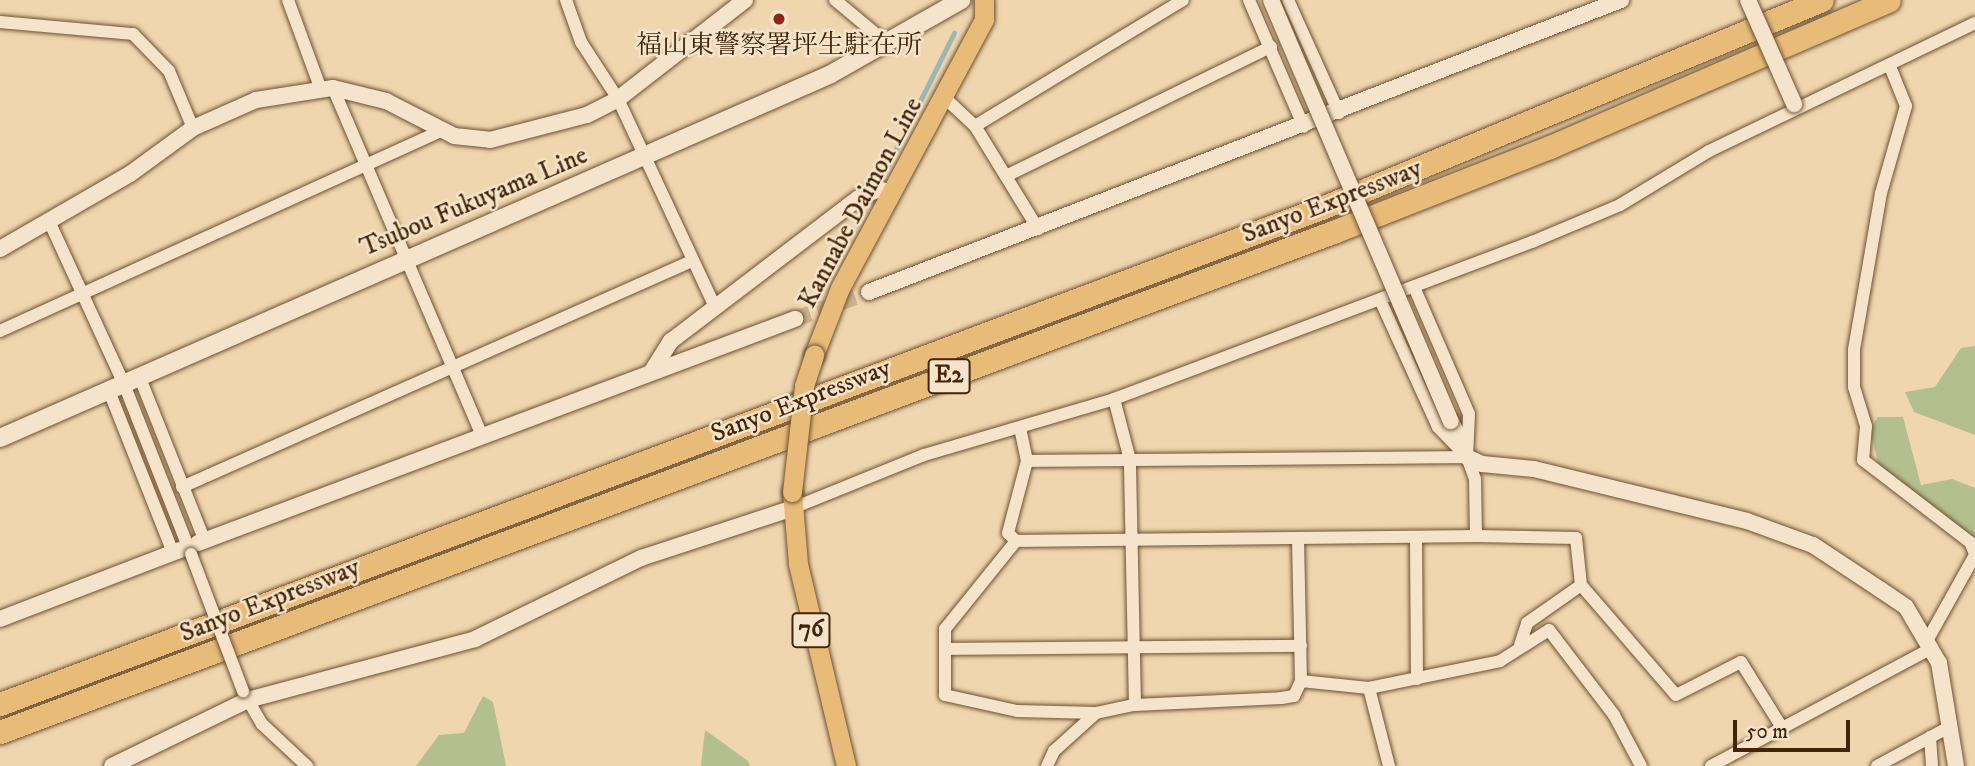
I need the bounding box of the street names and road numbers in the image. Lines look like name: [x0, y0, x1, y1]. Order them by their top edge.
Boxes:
street label: Kannabe Daimon Line: [792, 92, 930, 314]
street label: Tsubou Fukuyama Line: [356, 140, 592, 264]
street label: Sanyo Expressway: [1238, 153, 1426, 251]
street label: Sanyo Expressway: [707, 352, 895, 450]
road number: E2: [926, 356, 972, 396]
street label: Sanyo Expressway: [176, 552, 364, 650]
road number: 76: [790, 610, 832, 650]

